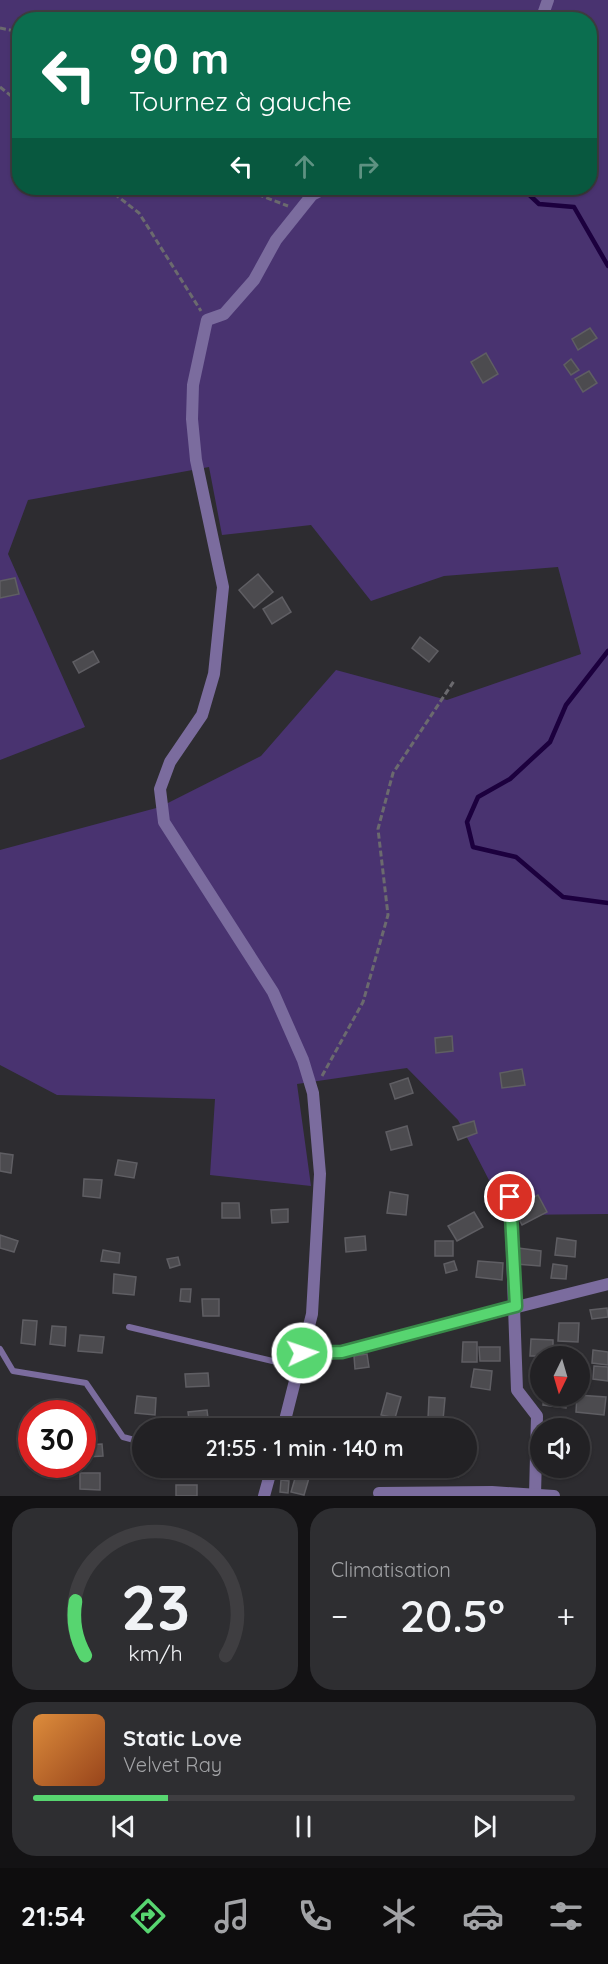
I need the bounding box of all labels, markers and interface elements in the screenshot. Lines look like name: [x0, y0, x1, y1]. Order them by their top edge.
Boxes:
text: 90 m: [129, 32, 229, 85]
icon: left: [30, 36, 108, 114]
text: Tournez à gauche: [129, 84, 352, 118]
icon: left: [225, 150, 258, 183]
icon: ahead: [288, 150, 321, 183]
icon: right: [351, 150, 384, 183]
pin: [484, 1171, 535, 1222]
icon: arrive: [493, 1180, 526, 1213]
position arrow: [270, 1321, 334, 1385]
north arrow: [530, 1346, 590, 1406]
map controls: [530, 1346, 590, 1478]
speed limit sign: 30: [18, 1400, 96, 1478]
button: sound: [530, 1418, 590, 1478]
text: 21:55 · 1 min · 140 m: [205, 1434, 404, 1462]
text: Climatisation: [331, 1557, 451, 1582]
text: 23: [120, 1568, 190, 1646]
text: 20.5°: [400, 1587, 505, 1643]
text: −: [331, 1595, 348, 1636]
text: +: [556, 1595, 575, 1636]
text: km/h: [128, 1640, 182, 1666]
text: Static Love: [123, 1724, 242, 1752]
text: Velvet Ray: [123, 1752, 222, 1777]
icon: previous: [107, 1810, 140, 1843]
icon: pause: [287, 1810, 320, 1843]
icon: next: [468, 1810, 501, 1843]
icon: directions: [127, 1895, 169, 1937]
icon: music: [211, 1895, 253, 1937]
icon: phone: [294, 1895, 336, 1937]
icon: climate: [378, 1895, 420, 1937]
icon: car: [462, 1895, 504, 1937]
icon: filters: [545, 1895, 587, 1937]
text: 21:54: [21, 1899, 85, 1933]

